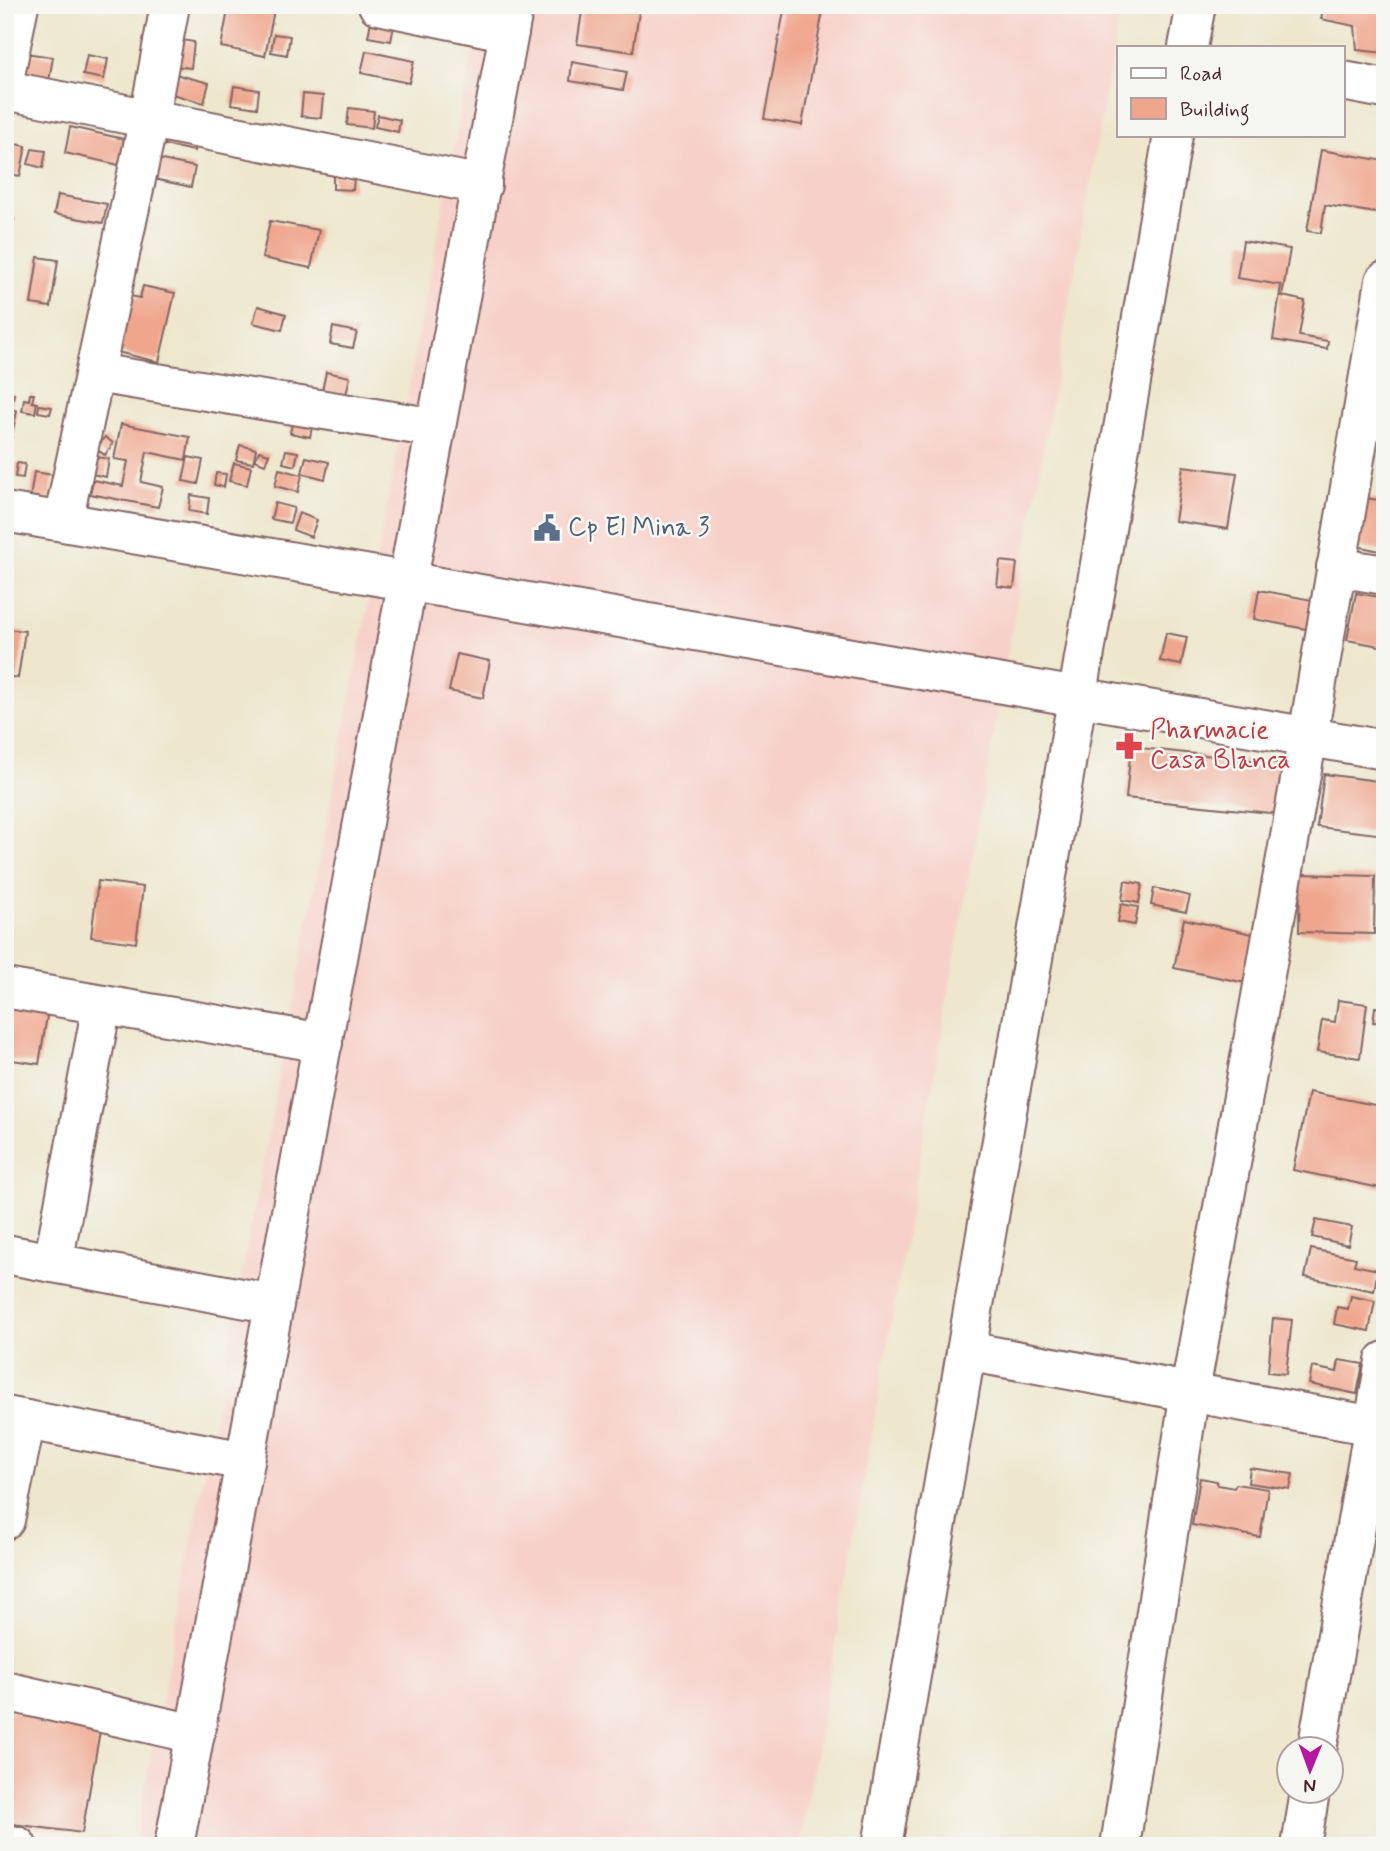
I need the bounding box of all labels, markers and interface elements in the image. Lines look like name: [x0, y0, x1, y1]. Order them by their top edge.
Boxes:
legend: [1117, 46, 1344, 136]
text: Road: [1180, 60, 1222, 88]
text: Building: [1180, 96, 1250, 126]
place label: Cp El Mina 3: [568, 511, 710, 545]
public building icon: Cp El Mina 3: [532, 513, 562, 543]
place label: Pharmacie Casa Blanca: [1150, 714, 1291, 778]
pharmacy icon: Pharmacie Casa Blanca: [1114, 731, 1144, 761]
north arrow: [1274, 1736, 1344, 1806]
text: N: [1303, 1773, 1316, 1798]

